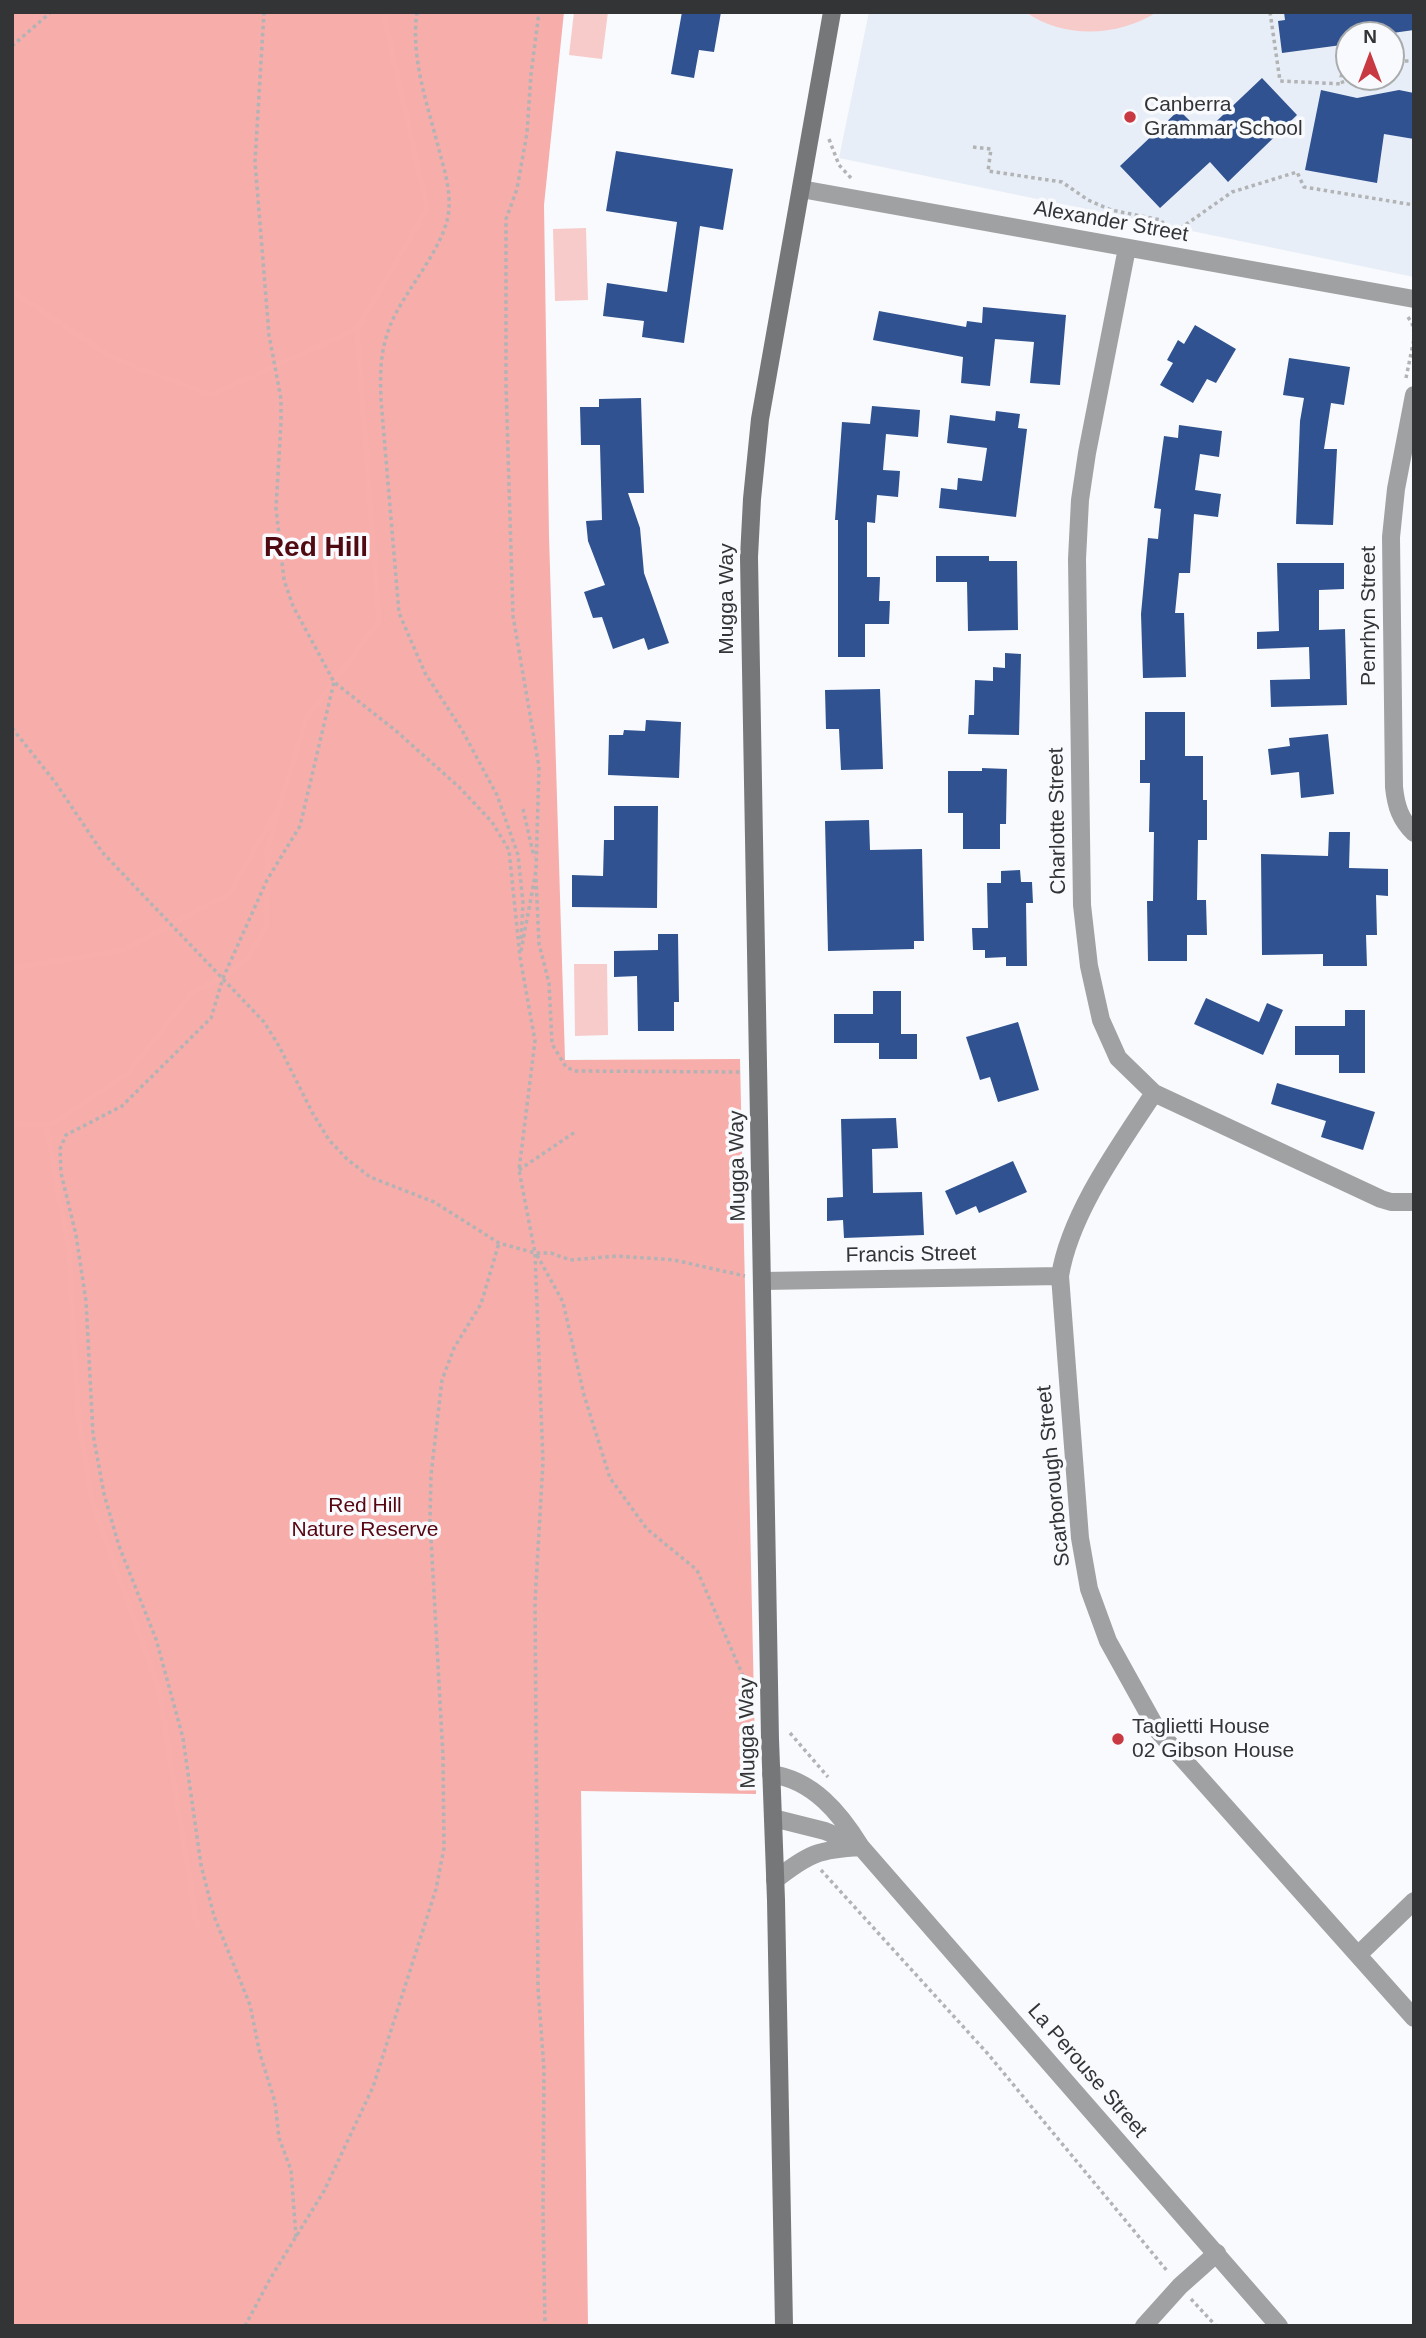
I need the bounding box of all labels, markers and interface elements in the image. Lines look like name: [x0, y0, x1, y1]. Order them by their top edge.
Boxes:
north arrow: [1335, 21, 1405, 91]
text: N: [1363, 26, 1377, 47]
place label: Canberra Grammar School: [1144, 92, 1303, 142]
marker: Canberra Grammar School: [1122, 109, 1138, 125]
street label: Alexander Street: [1032, 196, 1190, 248]
district label: Red Hill: [264, 531, 368, 565]
street label: Mugga Way: [714, 543, 740, 655]
street label: Penrhyn Street: [1356, 546, 1382, 686]
street label: Charlotte Street: [1044, 747, 1072, 895]
street label: Mugga Way: [724, 1110, 752, 1222]
street label: Francis Street: [845, 1241, 977, 1269]
street label: Scarborough Street: [1032, 1384, 1076, 1568]
park label: Red Hill Nature Reserve: [291, 1493, 439, 1543]
street label: Mugga Way: [734, 1677, 762, 1789]
place label: Taglietti House 02 Gibson House: [1132, 1714, 1294, 1764]
marker: Taglietti House 02 Gibson House: [1110, 1731, 1126, 1747]
street label: La Perouse Street: [1022, 1999, 1152, 2143]

